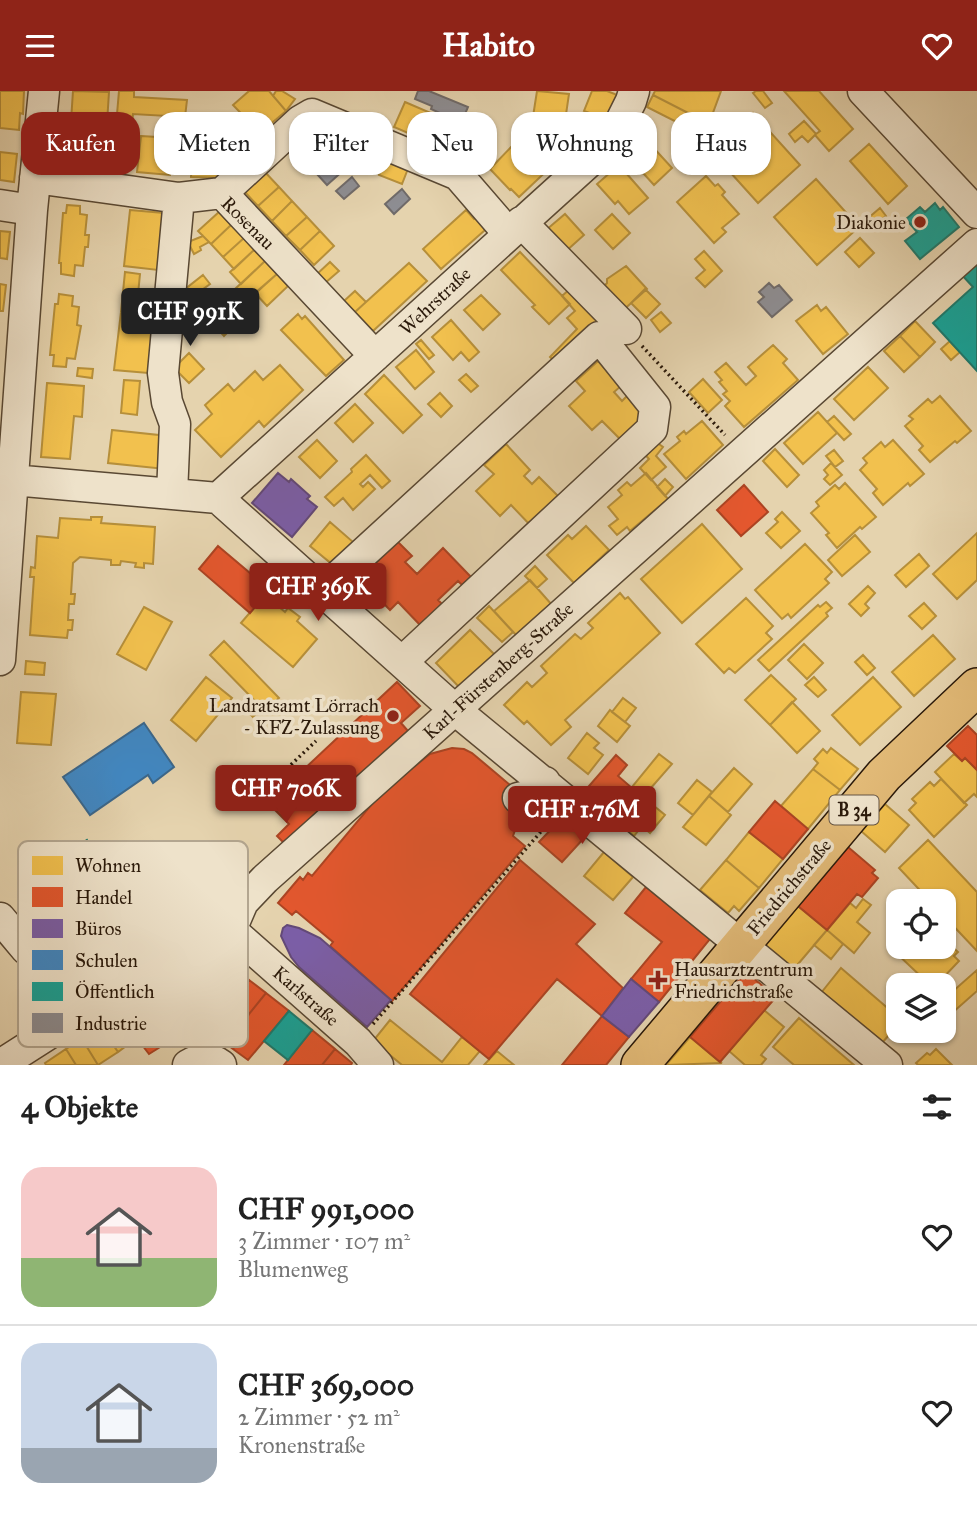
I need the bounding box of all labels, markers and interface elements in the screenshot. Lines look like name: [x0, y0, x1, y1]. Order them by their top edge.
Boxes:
text: Habito: [442, 26, 535, 65]
icon: menu: [21, 27, 59, 65]
icon: heart: [918, 27, 956, 65]
chip: Kaufen: [21, 112, 140, 175]
chip: Mieten: [154, 112, 275, 175]
chip: Filter: [289, 112, 393, 175]
chip: Neu: [407, 112, 497, 175]
chip: Wohnung: [511, 112, 657, 175]
chip: Haus: [671, 112, 771, 175]
street label: Rosenau: [216, 191, 280, 255]
place label: Diakonie: [836, 211, 906, 234]
marker: Diakonie: [912, 214, 928, 230]
street label: Wehrstraße: [394, 262, 476, 340]
pin: CHF 991K: [118, 289, 262, 348]
text: CHF 991K: [137, 297, 243, 325]
pin: CHF 369K: [246, 563, 390, 623]
text: CHF 369K: [265, 572, 371, 600]
street label: Karl-Fürstenberg-Straße: [418, 597, 579, 745]
place label: Landratsamt Lörrach - KFZ-Zulassung: [209, 694, 379, 740]
marker: Landratsamt Lörrach - KFZ-Zulassung: [385, 708, 401, 724]
pin: CHF 706K: [214, 765, 358, 825]
text: CHF 706K: [231, 774, 341, 802]
pin: CHF 1.76M: [502, 787, 662, 846]
text: CHF 1.76M: [524, 795, 640, 823]
road number: B 34: [830, 795, 878, 825]
street label: Friedrichstraße: [742, 834, 836, 940]
legend: [18, 841, 248, 1047]
text: Wohnen: [75, 854, 141, 877]
text: Handel: [75, 886, 133, 909]
map controls: [886, 889, 956, 1043]
button: locate: [886, 889, 956, 959]
text: Büros: [75, 917, 121, 940]
text: Schulen: [75, 949, 138, 972]
place label: Hausarztzentrum Friedrichstraße: [674, 958, 813, 1003]
street label: Karlstraße: [268, 961, 344, 1031]
marker: Hausarztzentrum Friedrichstraße: [648, 970, 668, 990]
button: layers: [886, 973, 956, 1043]
text: Öffentlich: [75, 980, 155, 1003]
text: Industrie: [75, 1012, 147, 1035]
icon: filters: [918, 1088, 956, 1126]
text: 4 Objekte: [21, 1089, 138, 1125]
text: CHF 991,000: [238, 1191, 414, 1227]
icon: home: [77, 1195, 161, 1279]
icon: heart: [918, 1218, 956, 1256]
text: 3 Zimmer · 107 m²: [238, 1227, 410, 1255]
text: Blumenweg: [238, 1255, 348, 1283]
text: CHF 369,000: [238, 1367, 414, 1403]
icon: home: [77, 1371, 161, 1455]
icon: heart: [918, 1394, 956, 1432]
text: 2 Zimmer · 52 m²: [238, 1403, 400, 1431]
text: Kronenstraße: [238, 1431, 365, 1459]

